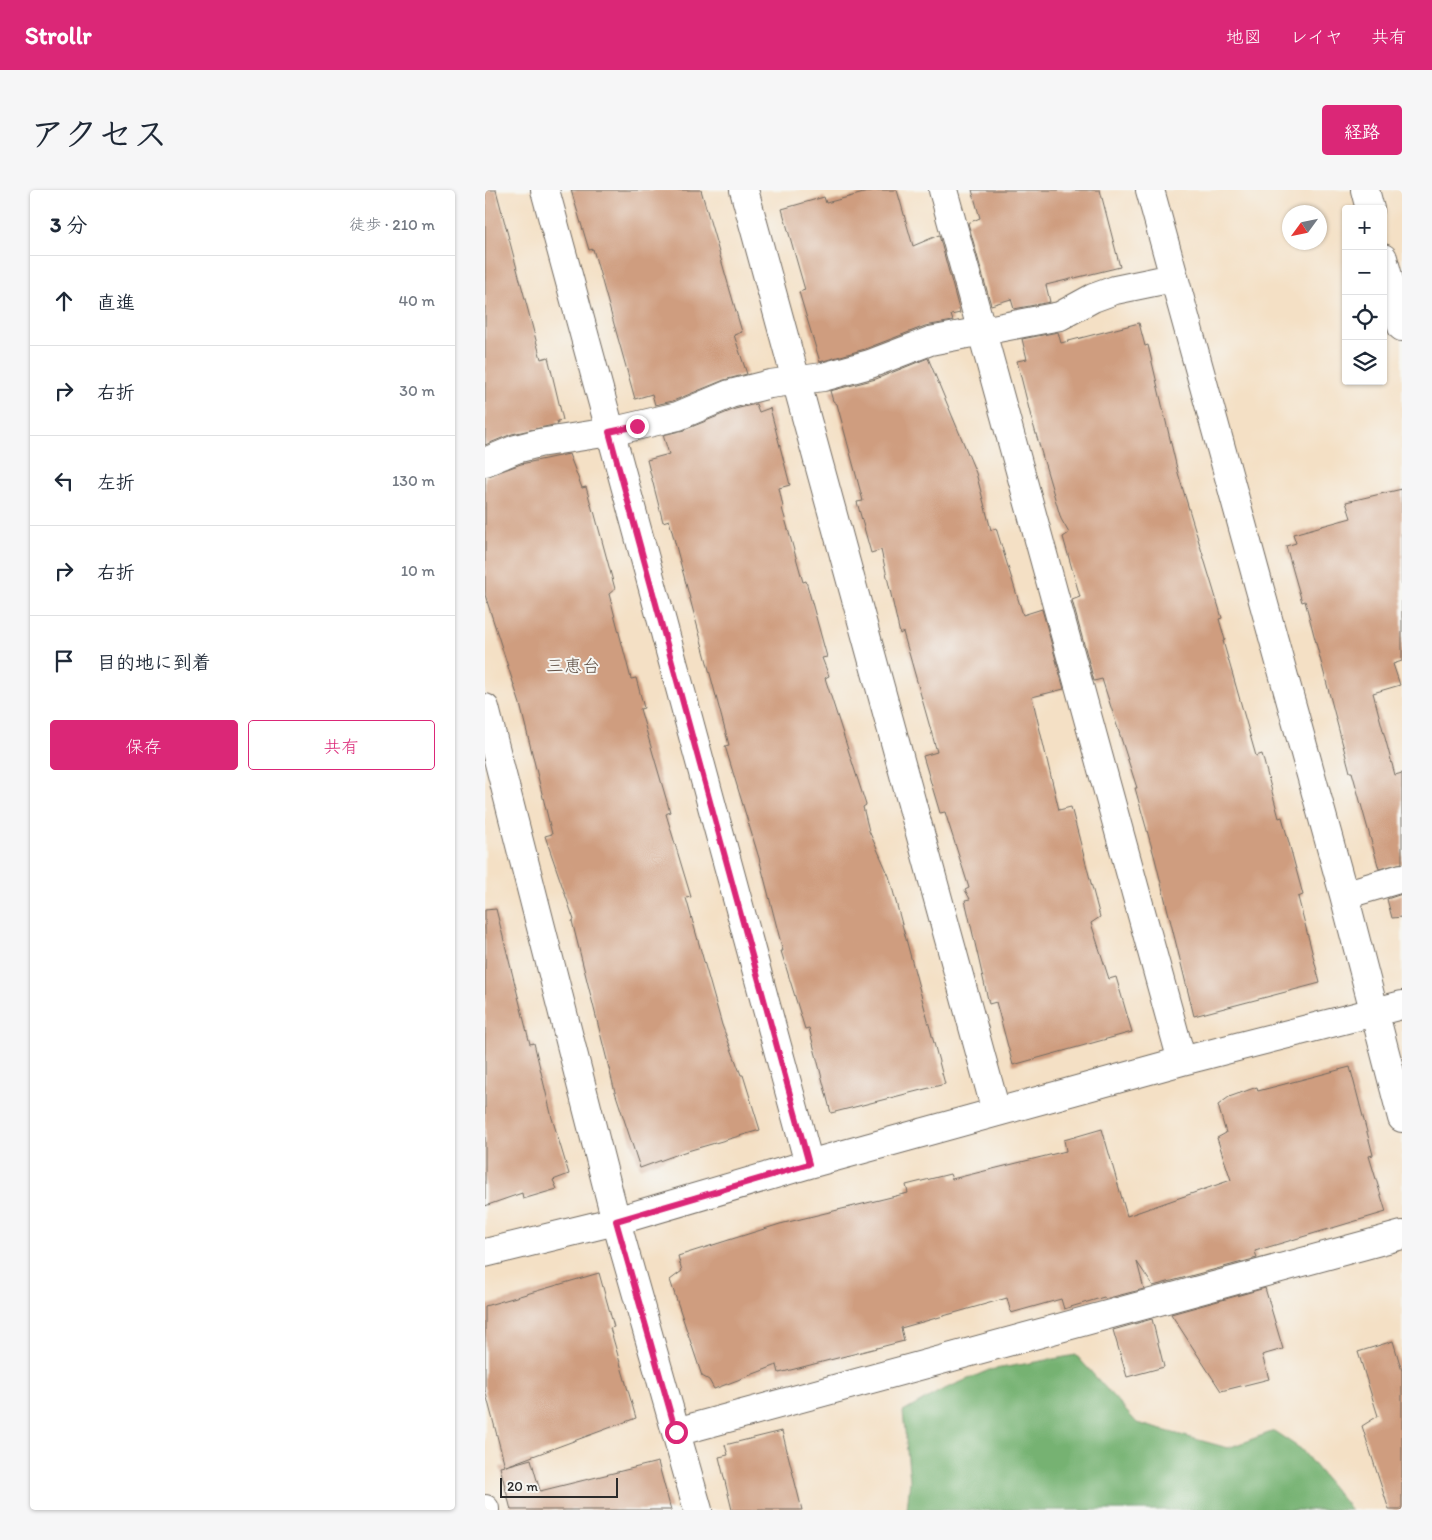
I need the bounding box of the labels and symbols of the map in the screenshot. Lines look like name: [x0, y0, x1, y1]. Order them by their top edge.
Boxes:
north arrow: [1282, 205, 1327, 250]
route end: [626, 415, 649, 438]
district label: 三恵台: [546, 655, 600, 677]
route start: [665, 1421, 688, 1444]
scale bar: [500, 1475, 617, 1498]

